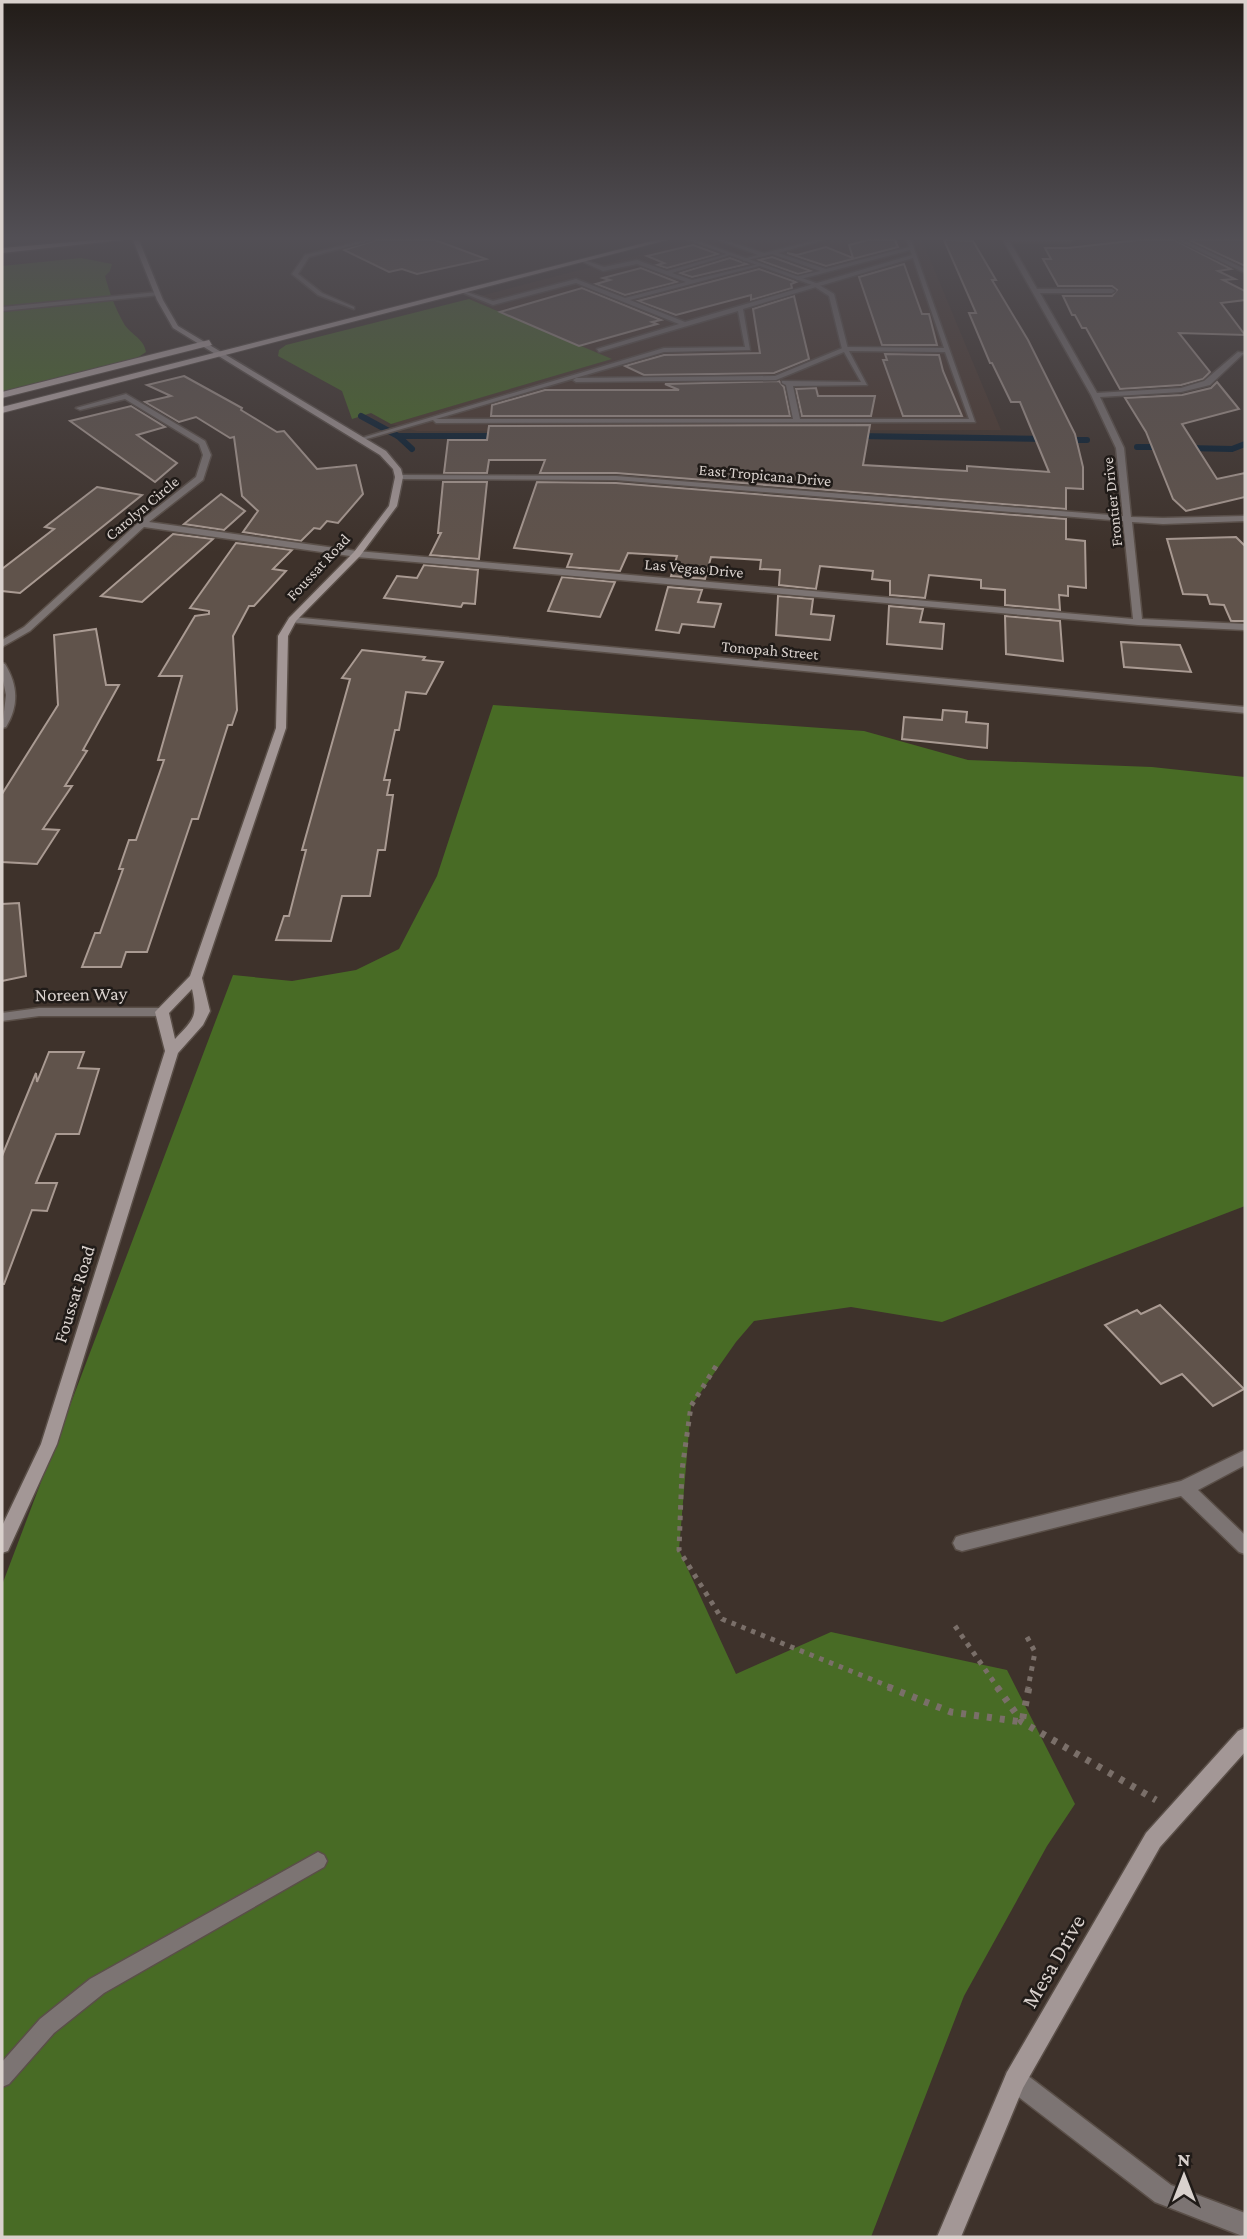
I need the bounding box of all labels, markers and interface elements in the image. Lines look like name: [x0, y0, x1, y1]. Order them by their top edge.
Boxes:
street label: Frontier Drive: [1099, 457, 1125, 547]
street label: East Tropicana Drive: [698, 461, 832, 490]
street label: Carolyn Circle: [102, 473, 183, 544]
street label: Foussat Road: [283, 530, 353, 604]
street label: Las Vegas Drive: [644, 555, 744, 582]
street label: Tonopah Street: [721, 637, 820, 664]
street label: Noreen Way: [34, 983, 128, 1005]
street label: Foussat Road: [49, 1243, 99, 1345]
street label: Mesa Drive: [1016, 1910, 1090, 2012]
north arrow: [1149, 2141, 1219, 2211]
text: N: [1178, 2149, 1191, 2170]

